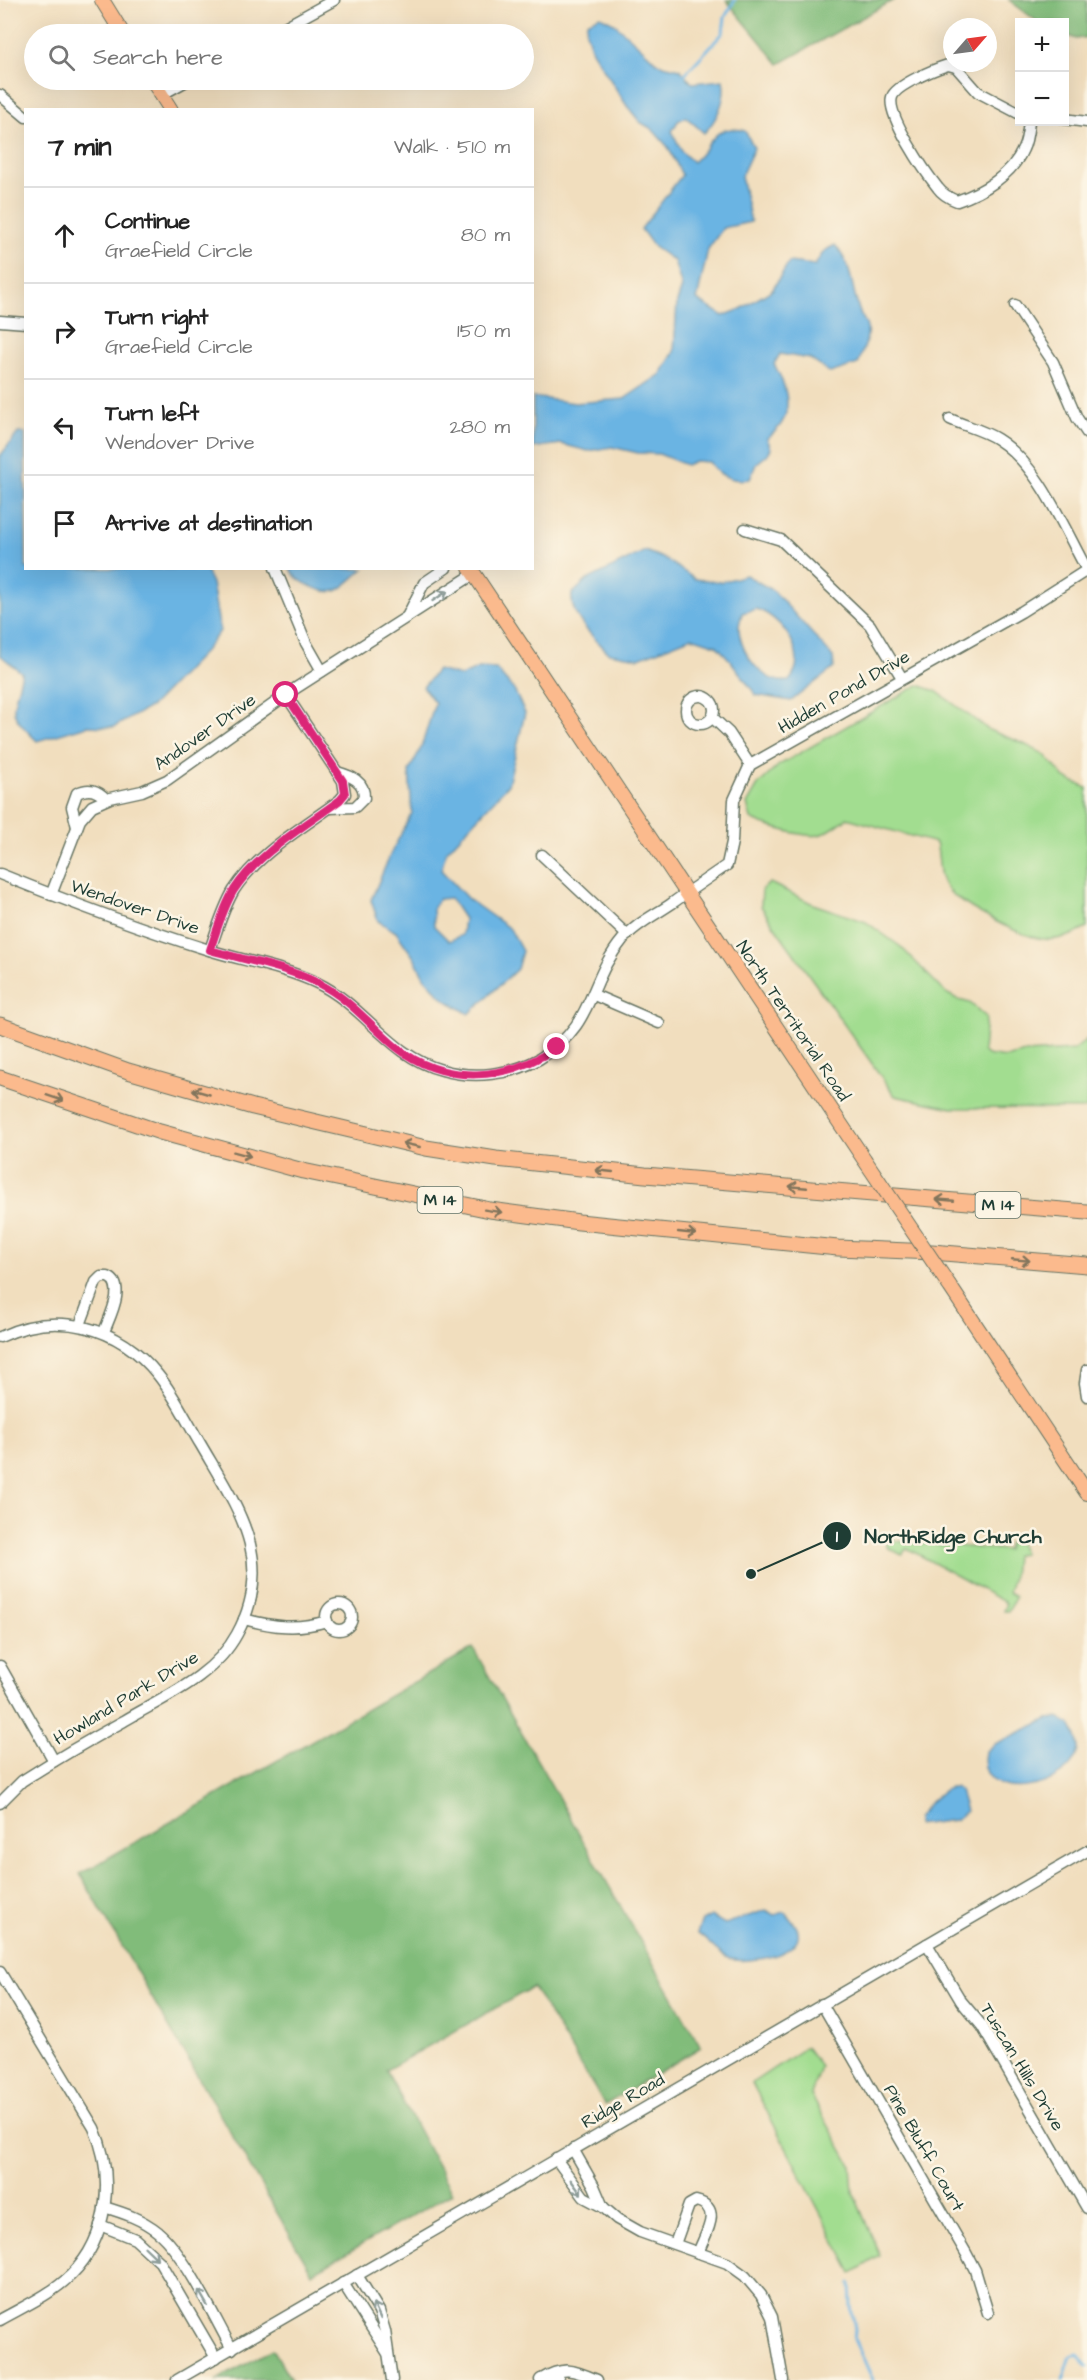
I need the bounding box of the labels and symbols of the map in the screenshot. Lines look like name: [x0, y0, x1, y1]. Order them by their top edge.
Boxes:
north arrow: [943, 18, 997, 72]
one-way arrow: [432, 589, 449, 602]
street label: Hidden Pond Drive: [773, 644, 915, 740]
route start: [272, 681, 298, 707]
street label: Andover Drive: [149, 687, 261, 777]
street label: Wendover Drive: [67, 873, 203, 941]
street label: North Territorial Road: [730, 936, 856, 1106]
route end: [543, 1033, 569, 1059]
one-way arrow: [192, 1086, 211, 1097]
one-way arrow: [45, 1094, 64, 1105]
one-way arrow: [401, 1138, 420, 1150]
one-way arrow: [232, 1149, 251, 1160]
one-way arrow: [594, 1165, 614, 1176]
one-way arrow: [789, 1181, 809, 1192]
road number: M 14: [418, 1187, 462, 1213]
road number: M 14: [976, 1192, 1020, 1218]
one-way arrow: [936, 1194, 955, 1205]
one-way arrow: [483, 1205, 503, 1216]
one-way arrow: [677, 1228, 696, 1239]
one-way arrow: [1011, 1255, 1031, 1266]
callout: NorthRidge Church: [822, 1517, 1054, 1555]
text: NorthRidge Church: [864, 1523, 1043, 1552]
text: 1: [836, 1524, 839, 1549]
street label: Howland Park Drive: [49, 1645, 203, 1751]
street label: Tuscan Hills Drive: [974, 1998, 1070, 2136]
street label: Ridge Road: [577, 2067, 670, 2136]
street label: Pine Bluff Court: [877, 2080, 971, 2217]
one-way arrow: [570, 2178, 582, 2194]
one-way arrow: [143, 2245, 158, 2260]
one-way arrow: [197, 2290, 209, 2307]
one-way arrow: [371, 2303, 383, 2321]

